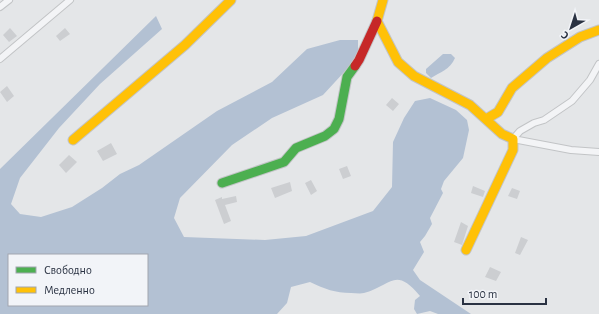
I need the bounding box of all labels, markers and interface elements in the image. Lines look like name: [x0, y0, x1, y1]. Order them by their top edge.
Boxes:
north arrow: [551, 8, 591, 48]
text: С: [559, 29, 571, 42]
legend: [8, 254, 148, 306]
text: Свободно: [44, 264, 92, 276]
scale bar: [463, 280, 546, 306]
text: Медленно: [44, 284, 95, 296]
text: 100 m: [469, 288, 497, 300]

